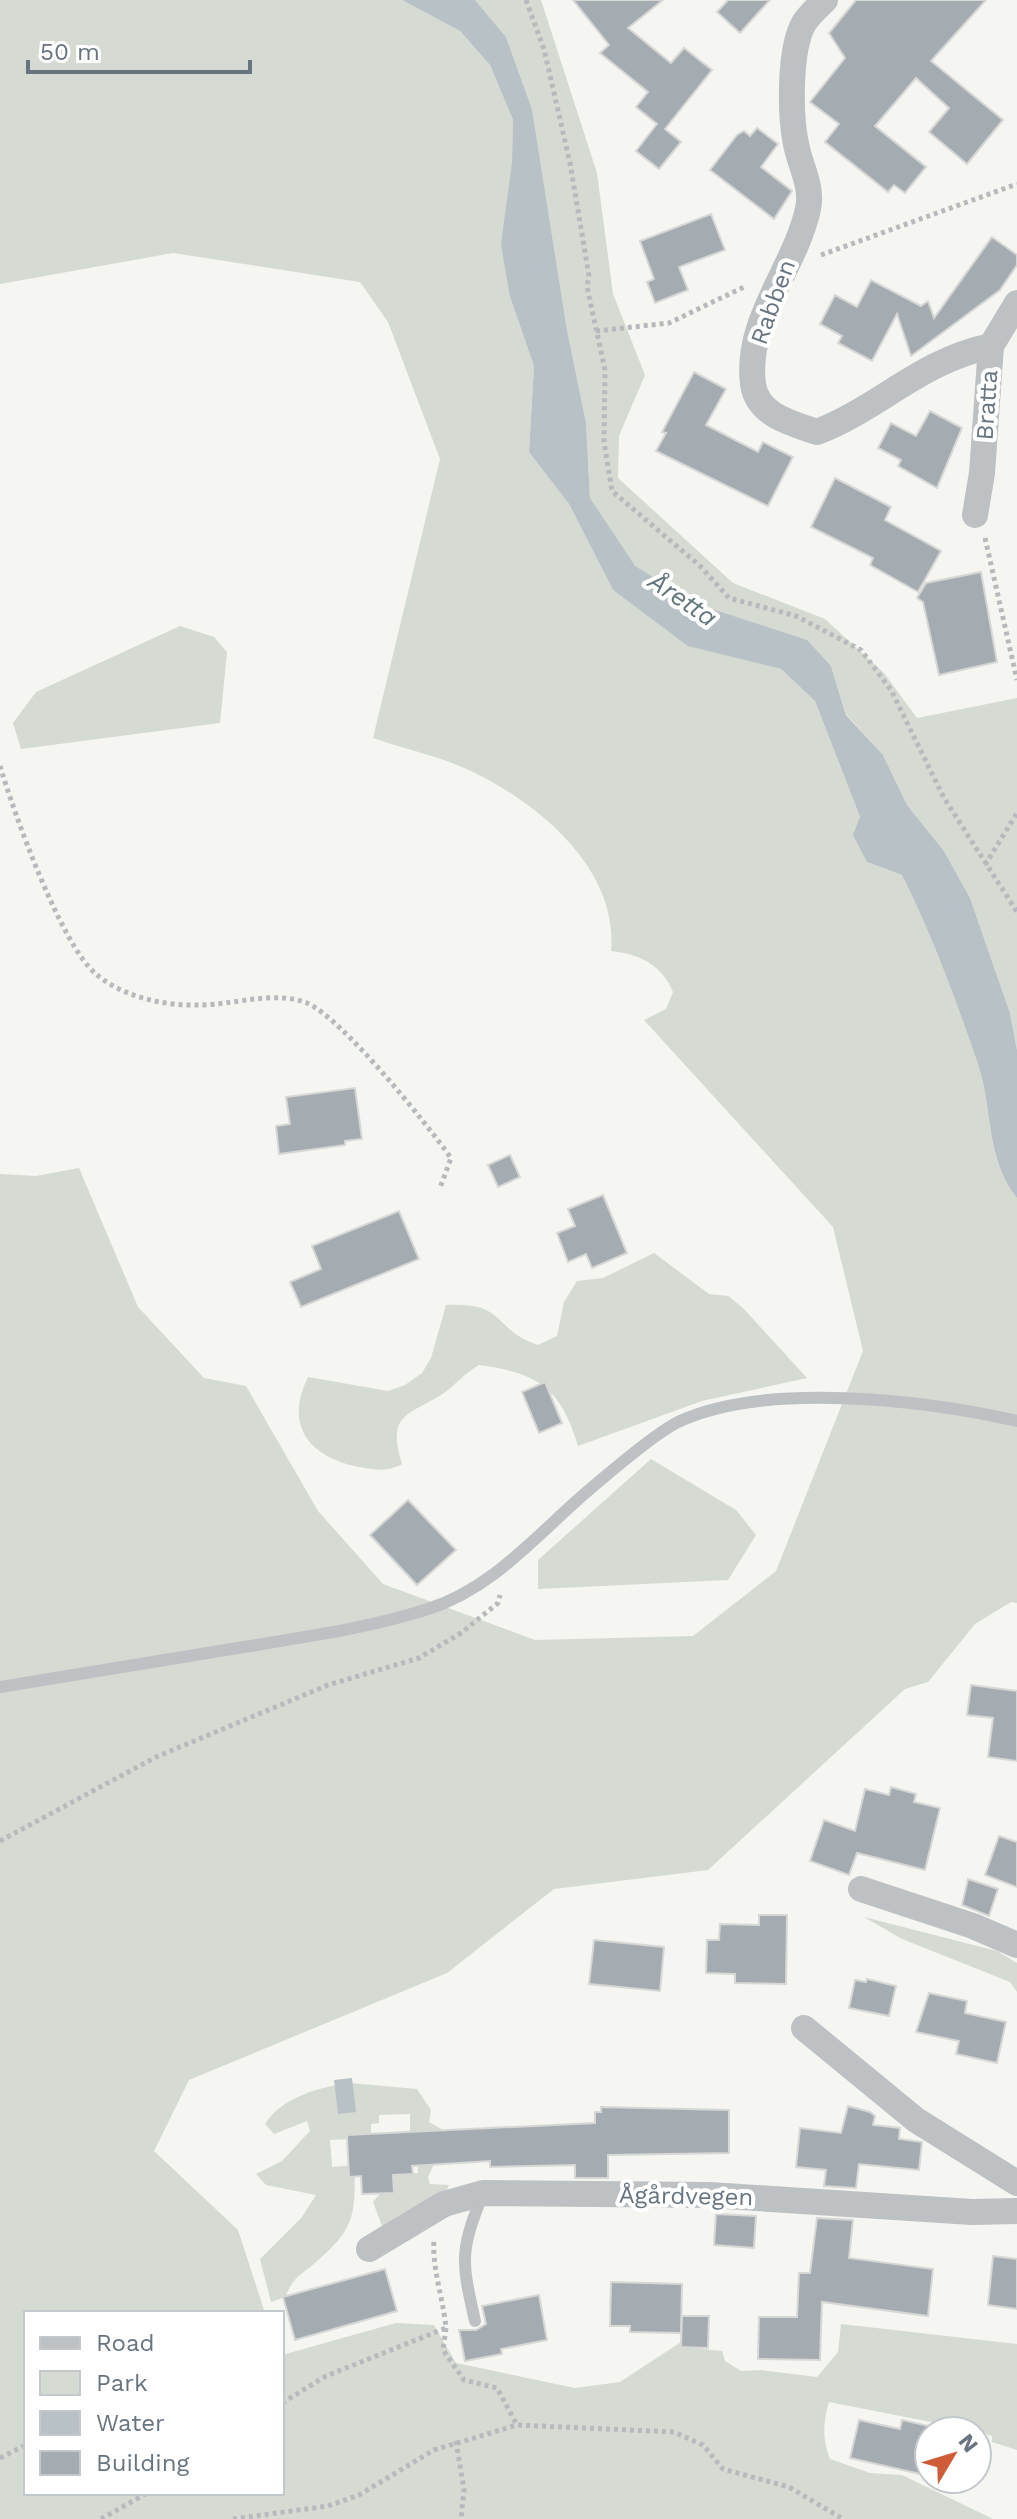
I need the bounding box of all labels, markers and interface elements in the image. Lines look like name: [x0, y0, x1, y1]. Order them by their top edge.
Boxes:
scale bar: [28, 24, 250, 74]
text: 50 m: [40, 38, 100, 66]
street label: Rabben: [745, 256, 801, 348]
street label: Bratta: [971, 369, 1003, 441]
water label: Åretta: [642, 565, 723, 633]
street label: Ågårdvegen: [619, 2181, 753, 2211]
legend: [24, 2311, 284, 2495]
text: Road: [96, 2329, 155, 2357]
text: Park: [96, 2369, 148, 2397]
text: Water: [96, 2409, 165, 2437]
north arrow: [913, 2415, 993, 2495]
text: N: [953, 2429, 983, 2457]
text: Building: [96, 2449, 189, 2477]

